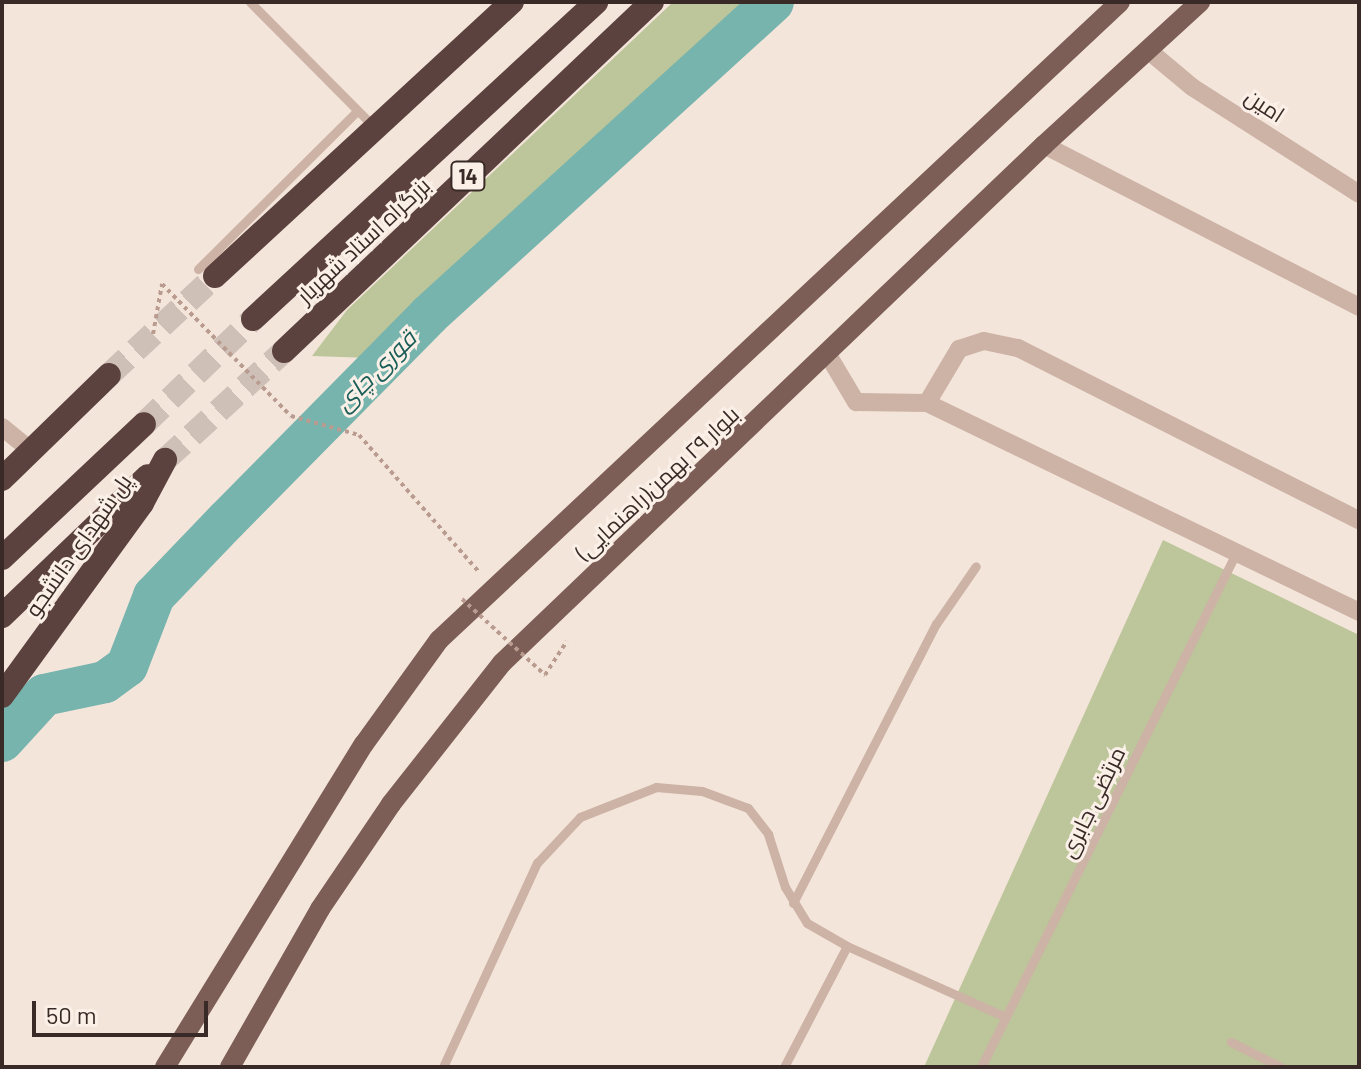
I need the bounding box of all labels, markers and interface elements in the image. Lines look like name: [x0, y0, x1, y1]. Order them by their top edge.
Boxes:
street label: امین: [1240, 83, 1290, 127]
road number: 14: [450, 160, 486, 192]
street label: بزرگراه استاد شهریار: [291, 172, 435, 308]
water label: قوری چای: [328, 323, 422, 417]
street label: بلوار ٢٩ بهمن(راهنمایی): [570, 401, 744, 565]
street label: پل شهدای دانشجو: [19, 469, 137, 621]
street label: مرتضی جابری: [1054, 742, 1130, 862]
scale bar: [36, 985, 212, 1035]
text: 50 m: [46, 1000, 97, 1029]

